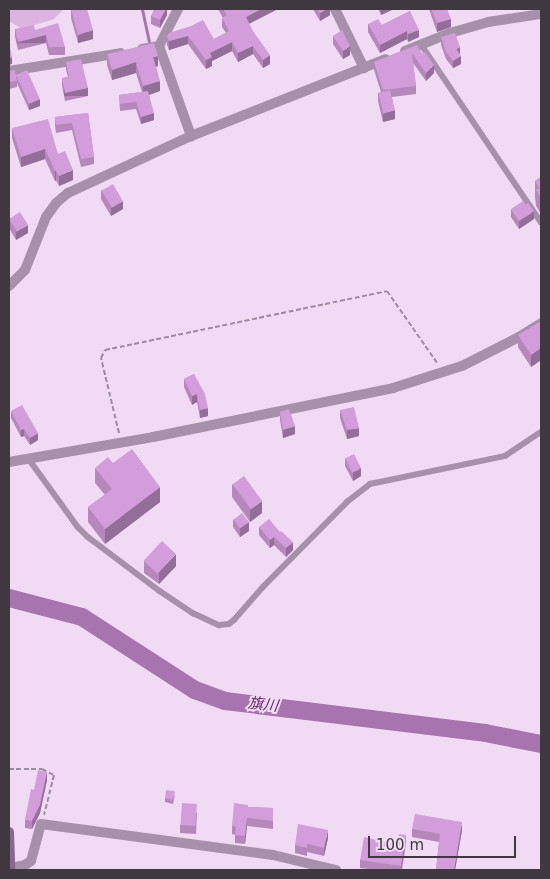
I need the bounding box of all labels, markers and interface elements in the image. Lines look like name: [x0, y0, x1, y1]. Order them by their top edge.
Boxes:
water label: 旗川: [247, 694, 279, 716]
scale bar: [370, 826, 518, 858]
text: 100 m: [376, 836, 424, 854]

